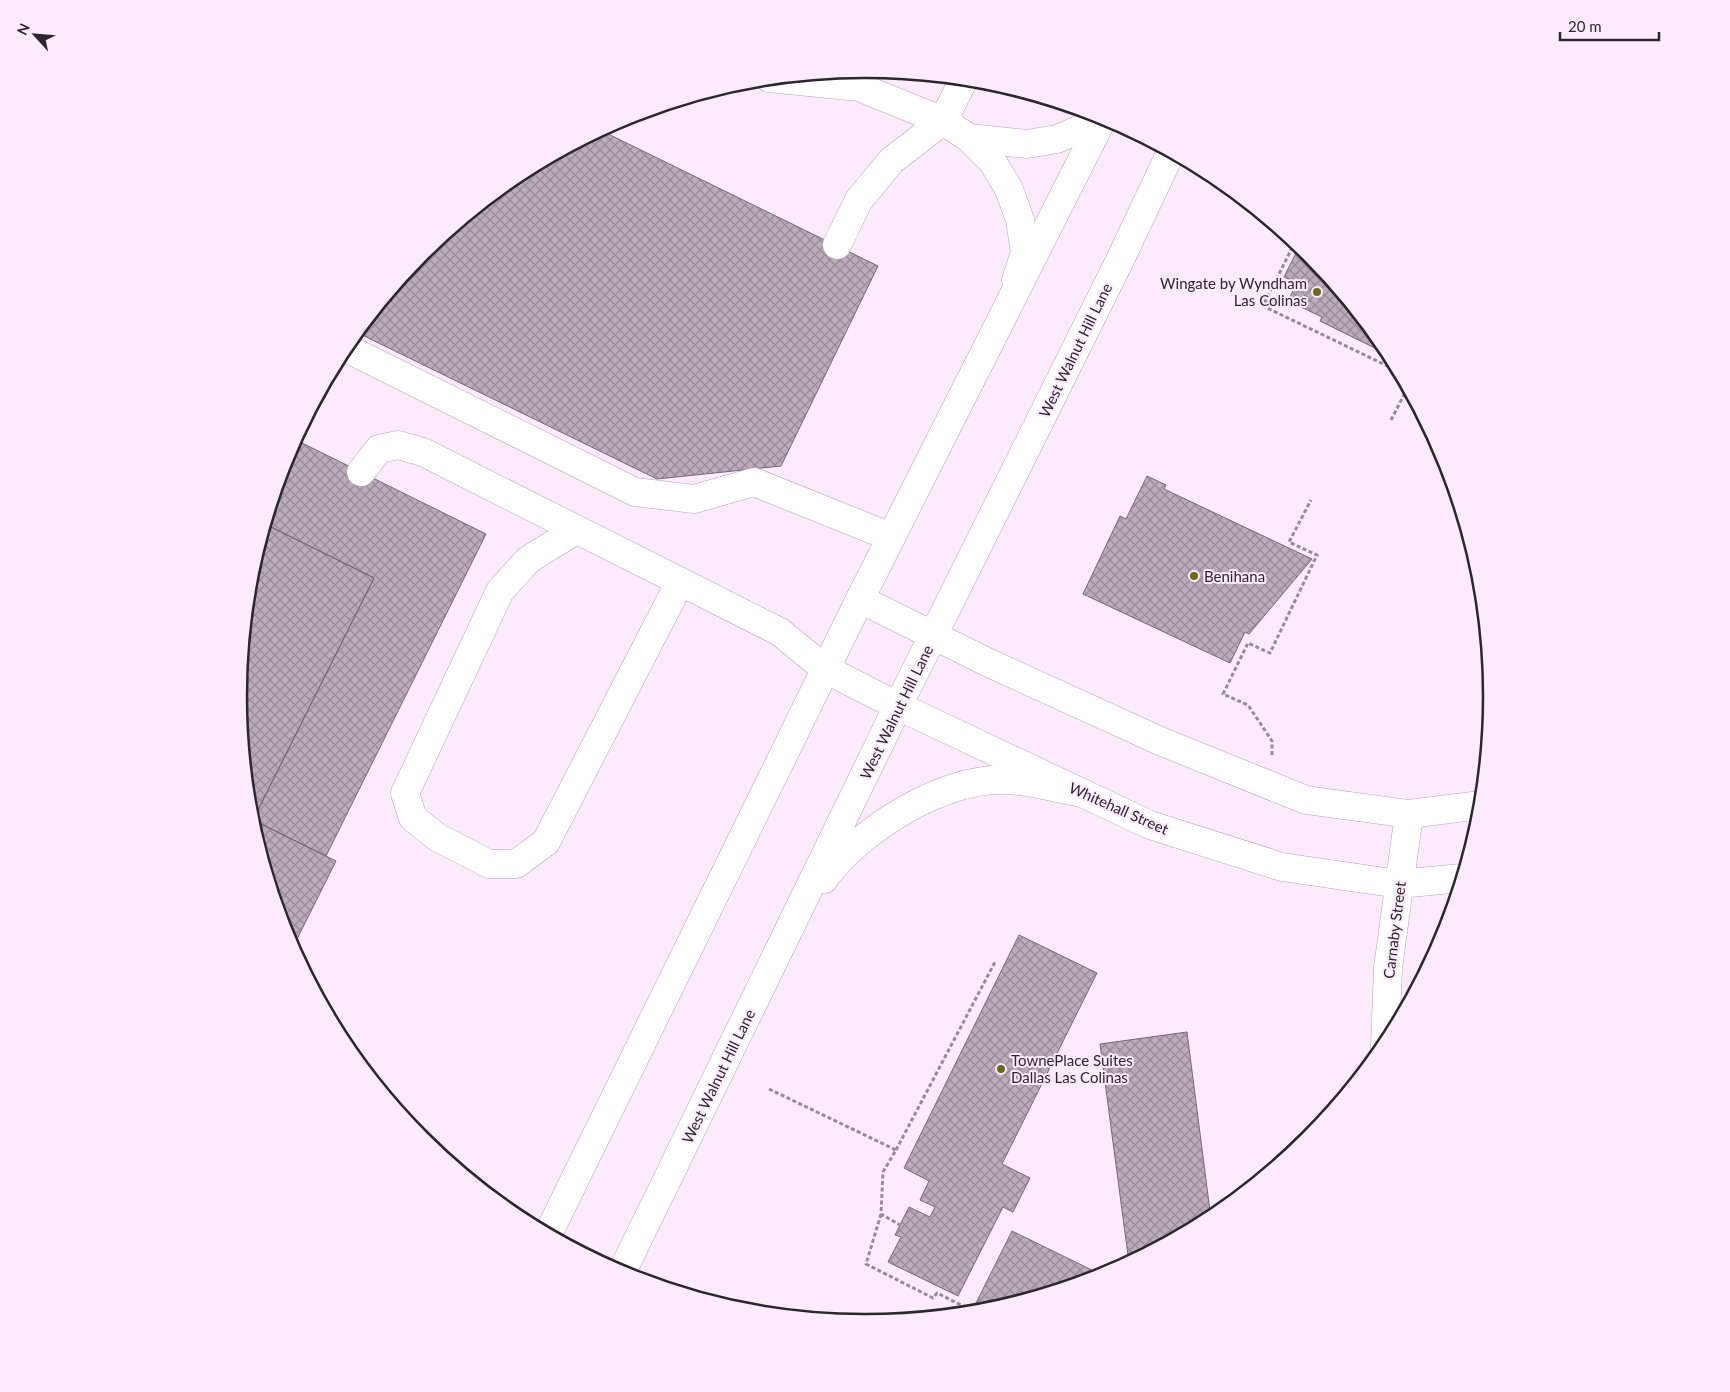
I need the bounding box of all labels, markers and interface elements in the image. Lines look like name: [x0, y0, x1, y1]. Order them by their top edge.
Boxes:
north arrow: [10, 10, 60, 60]
scale bar: [1560, 10, 1659, 42]
text: 20 m: [1568, 17, 1602, 35]
text: N: [13, 21, 33, 38]
place label: Wingate by Wyndham Las Colinas: [1160, 274, 1307, 309]
street label: West Walnut Hill Lane: [1035, 280, 1115, 420]
marker: Wingate by Wyndham Las Colinas: [1311, 286, 1323, 298]
place label: Benihana: [1204, 567, 1265, 585]
marker: Benihana: [1188, 570, 1200, 582]
street label: West Walnut Hill Lane: [856, 642, 936, 782]
street label: Whitehall Street: [1066, 778, 1172, 838]
street label: Carnaby Street: [1379, 880, 1409, 980]
street label: West Walnut Hill Lane: [678, 1006, 758, 1146]
place label: TownePlace Suites Dallas Las Colinas: [1011, 1051, 1133, 1086]
marker: TownePlace Suites Dallas Las Colinas: [995, 1063, 1007, 1075]

